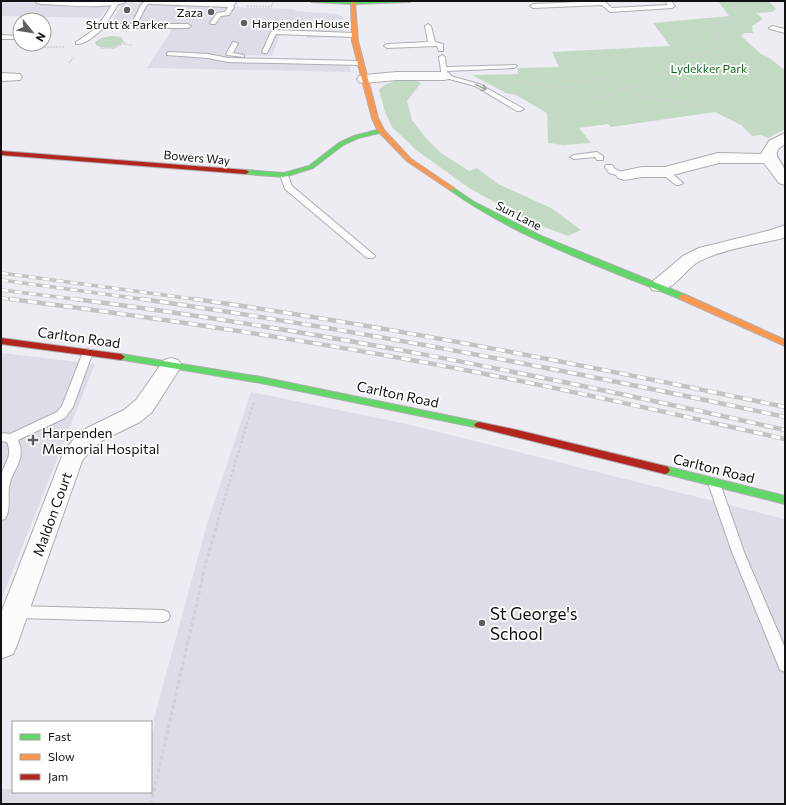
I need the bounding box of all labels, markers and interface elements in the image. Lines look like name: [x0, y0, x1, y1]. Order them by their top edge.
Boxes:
marker: Strutt & Parker: [122, 5, 132, 15]
place label: Zaza: [176, 5, 203, 19]
marker: Zaza: [206, 7, 216, 17]
north arrow: [12, 12, 52, 52]
place label: Harpenden House: [252, 16, 349, 30]
place label: Strutt & Parker: [86, 17, 168, 31]
marker: Harpenden House: [239, 18, 249, 28]
text: N: [33, 30, 49, 44]
park label: Lydekker Park: [670, 61, 748, 75]
one-way arrow: [475, 84, 487, 91]
street label: Bowers Way: [163, 147, 231, 167]
street label: Sun Lane: [494, 198, 544, 232]
street label: Carlton Road: [36, 323, 122, 351]
street label: Carlton Road: [355, 377, 441, 411]
place label: Harpenden Memorial Hospital: [42, 424, 160, 457]
marker: Harpenden Memorial Hospital: [27, 434, 39, 446]
street label: Carlton Road: [671, 450, 757, 486]
street label: Maldon Court: [29, 469, 75, 558]
place label: St George's School: [490, 603, 578, 644]
marker: St George's School: [477, 618, 487, 628]
legend: [12, 721, 152, 793]
text: Fast: [48, 729, 71, 743]
text: Slow: [48, 749, 75, 763]
text: Jam: [48, 769, 68, 784]

